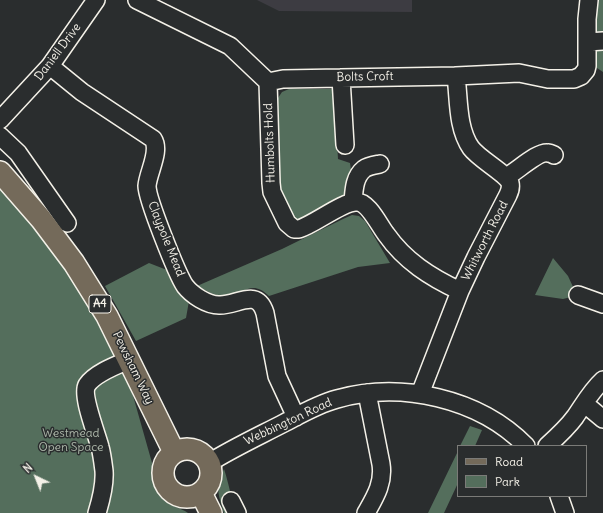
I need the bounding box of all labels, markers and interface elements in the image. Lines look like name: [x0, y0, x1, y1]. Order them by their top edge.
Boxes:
street label: Daniell Drive: [32, 20, 84, 84]
street label: Bolts Croft: [336, 69, 394, 85]
street label: Humbolts Hold: [261, 103, 279, 183]
street label: Claypole Mead: [144, 199, 188, 279]
street label: Whitworth Road: [459, 199, 511, 283]
road number: A4: [89, 295, 111, 313]
street label: Pewsham Way: [109, 329, 157, 407]
street label: Webbington Road: [242, 395, 334, 449]
park label: Westmead Open Space: [38, 427, 104, 455]
legend: [457, 445, 587, 497]
text: Road: [495, 454, 523, 469]
north arrow: [16, 457, 56, 497]
text: N: [20, 461, 35, 476]
text: Park: [495, 474, 520, 489]

